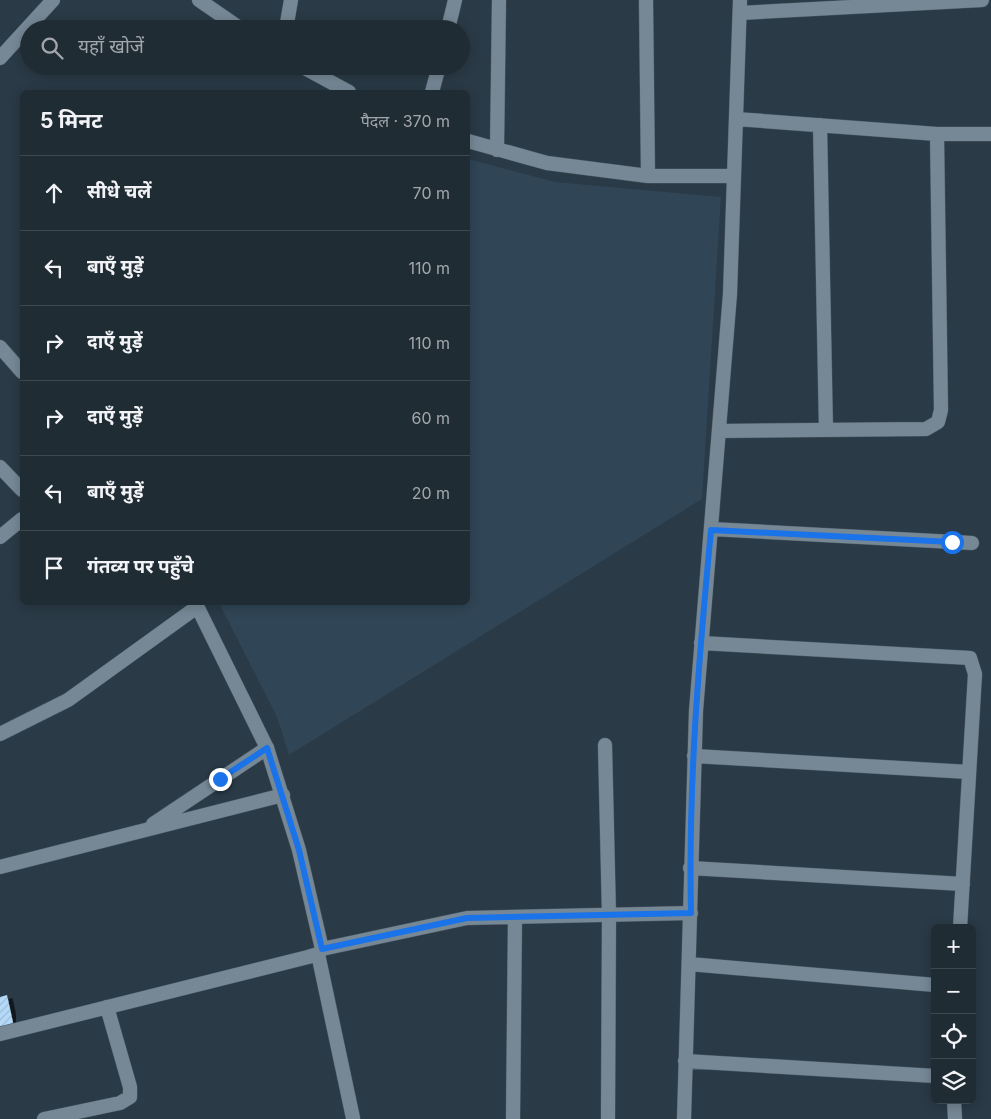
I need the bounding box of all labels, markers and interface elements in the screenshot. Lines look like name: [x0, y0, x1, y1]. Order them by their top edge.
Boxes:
search box: [20, 20, 470, 75]
icon: search: [38, 34, 66, 62]
text: यहाँ खोजें: [78, 35, 144, 58]
text: 5 मिनट: [40, 108, 102, 133]
text: पैदल · 370 m: [361, 111, 450, 131]
icon: ahead: [40, 179, 68, 207]
text: सीधे चलें: [87, 180, 151, 203]
text: 70 m: [413, 183, 450, 203]
icon: left: [40, 254, 68, 282]
text: बाएँ मुड़ें: [87, 255, 144, 278]
text: 110 m: [408, 258, 450, 278]
icon: right: [40, 329, 68, 357]
text: दाएँ मुड़ें: [87, 330, 143, 353]
text: 110 m: [408, 333, 450, 353]
icon: right: [40, 404, 68, 432]
text: दाएँ मुड़ें: [87, 405, 143, 428]
text: 60 m: [411, 408, 450, 428]
icon: left: [40, 479, 68, 507]
text: बाएँ मुड़ें: [87, 480, 144, 503]
text: 20 m: [412, 483, 450, 503]
route start: [941, 531, 964, 554]
icon: arrive: [40, 554, 68, 582]
text: गंतव्य पर पहुँचे: [87, 555, 194, 578]
route end: [209, 768, 232, 791]
map controls: [931, 924, 976, 1104]
button: +: [931, 924, 976, 969]
button: −: [931, 969, 976, 1014]
button: locate: [931, 1014, 976, 1059]
button: layers: [931, 1059, 976, 1104]

